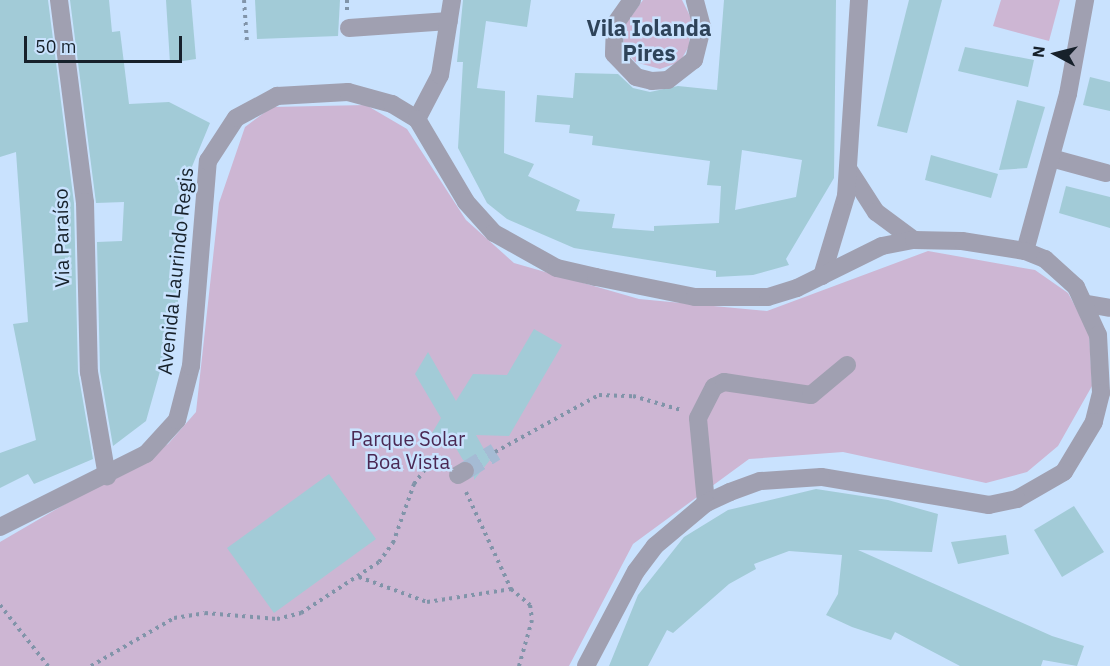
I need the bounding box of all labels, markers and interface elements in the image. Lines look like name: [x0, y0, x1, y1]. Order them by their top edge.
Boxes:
district label: Vila Iolanda Pires: [587, 14, 711, 66]
scale bar: [27, 24, 184, 62]
north arrow: [1026, 24, 1086, 84]
text: 50 m: [35, 35, 77, 58]
text: N: [1028, 45, 1049, 59]
street label: Avenida Laurindo Regis: [152, 166, 198, 376]
street label: Via Paraíso: [48, 188, 74, 288]
park label: Parque Solar Boa Vista: [351, 427, 465, 474]

